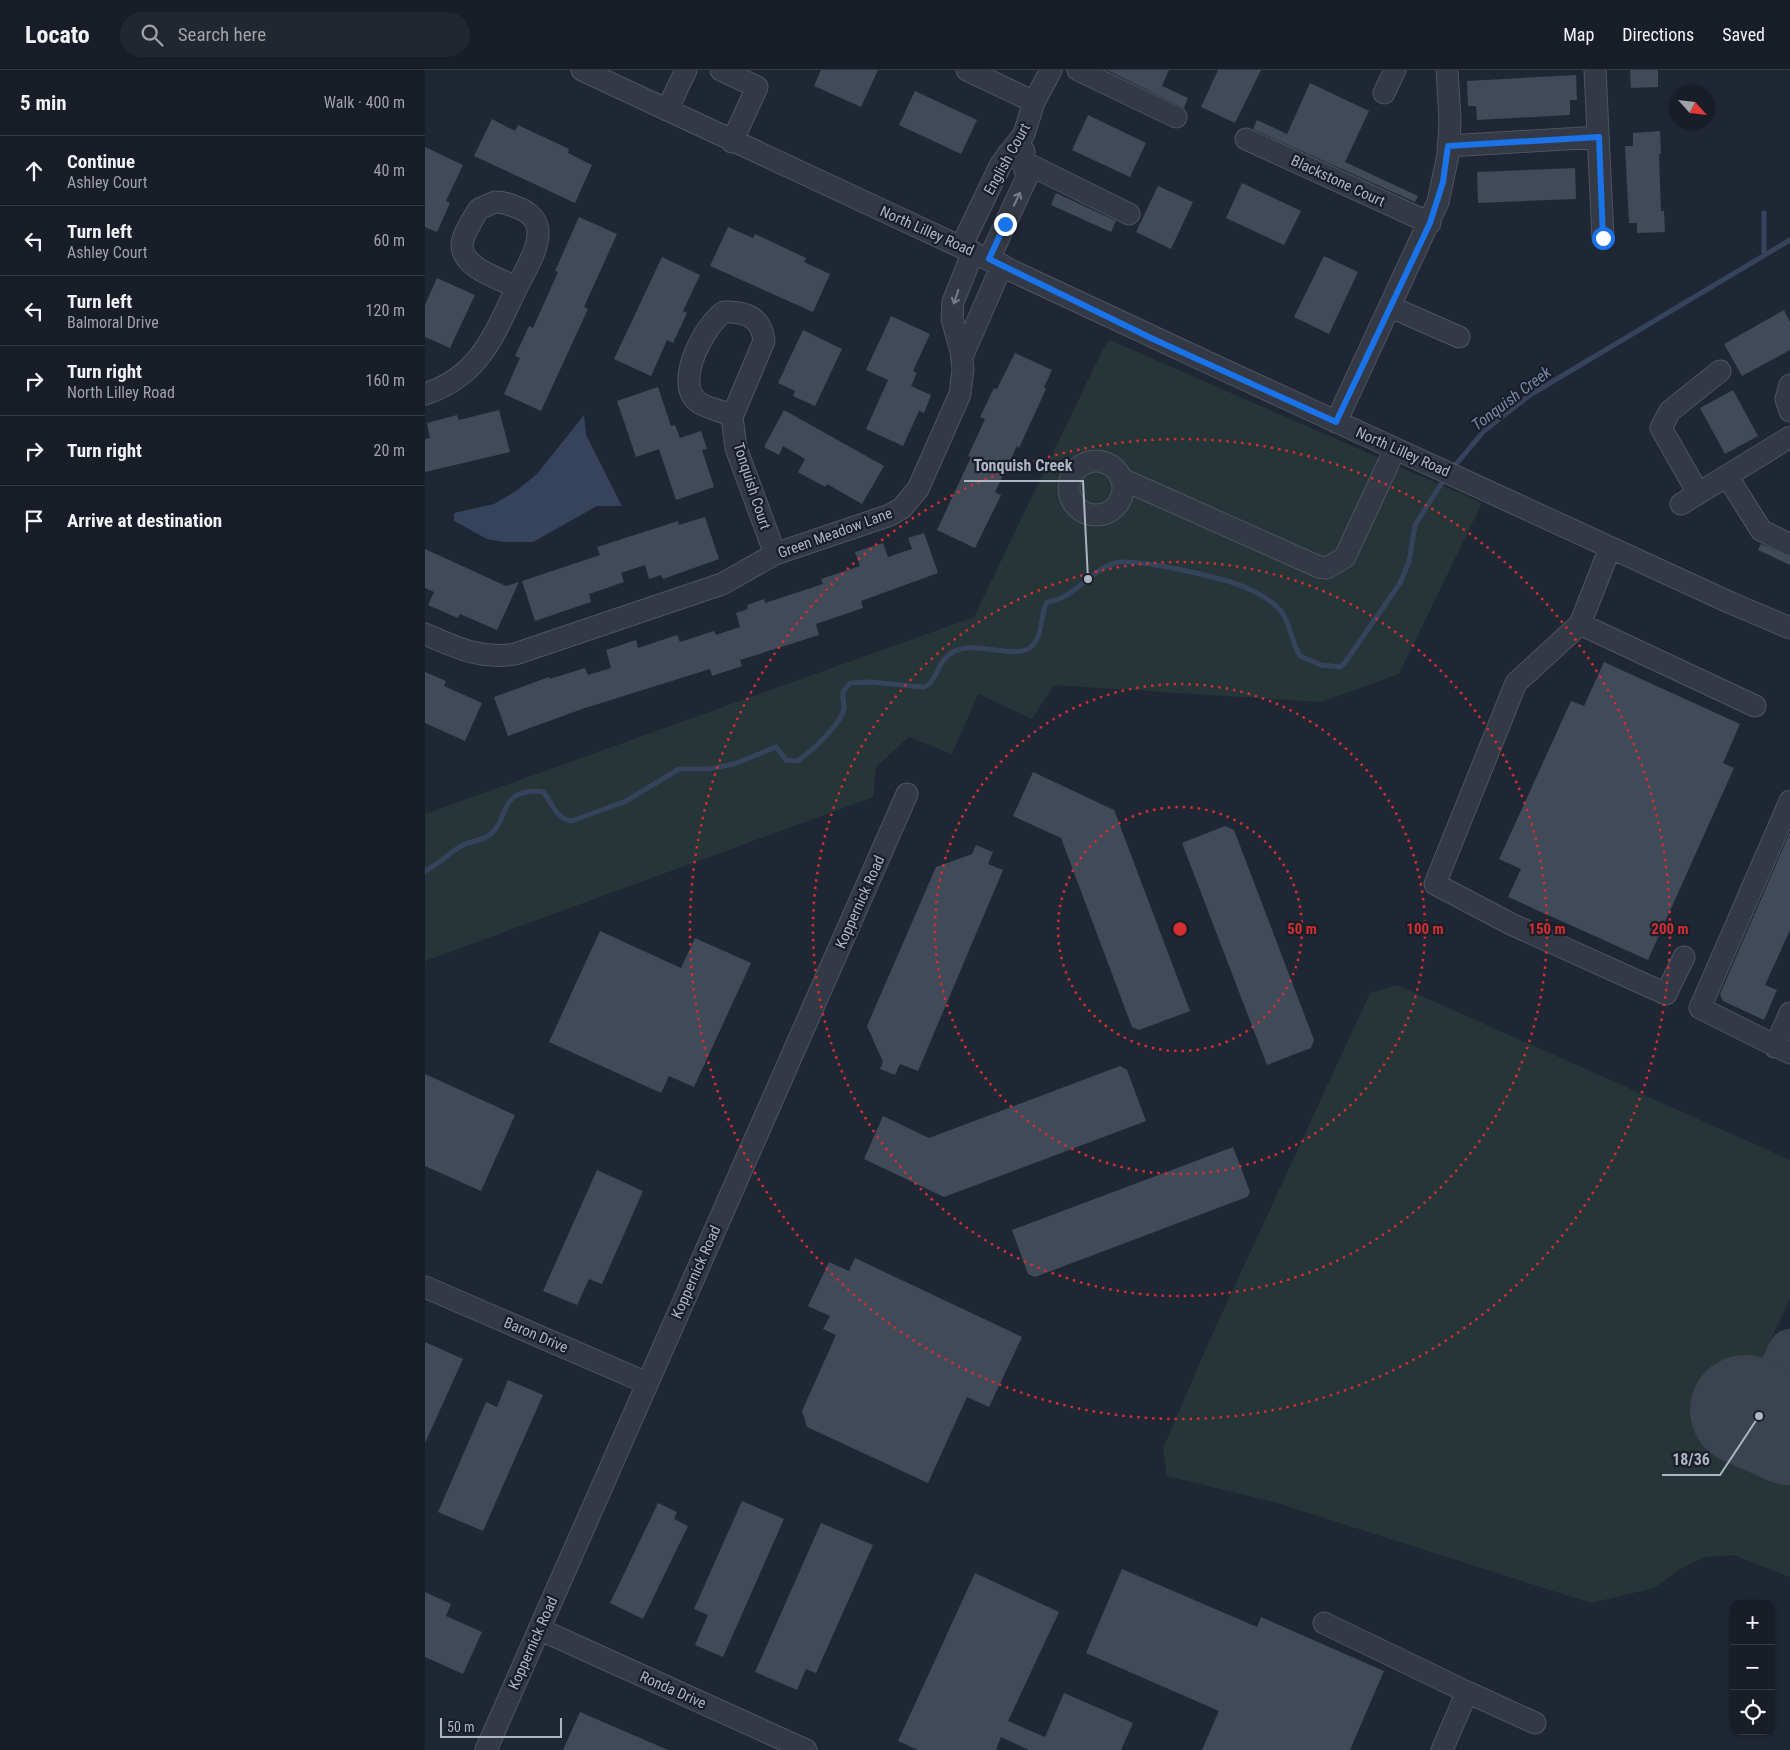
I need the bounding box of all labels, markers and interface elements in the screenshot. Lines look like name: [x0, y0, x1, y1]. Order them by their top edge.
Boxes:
search box: [120, 12, 470, 57]
text: Locato: [25, 21, 90, 49]
icon: search: [138, 21, 166, 49]
text: Search here: [178, 23, 266, 46]
text: Map: [1563, 24, 1594, 45]
text: Directions: [1622, 24, 1694, 45]
text: Saved: [1722, 24, 1765, 45]
north arrow: [1670, 85, 1715, 130]
text: 5 min: [20, 91, 67, 115]
text: Walk · 400 m: [324, 93, 405, 112]
street label: English Court: [980, 120, 1034, 198]
text: Continue: [67, 150, 135, 173]
street label: Blackstone Court: [1288, 151, 1388, 211]
icon: ahead: [20, 157, 48, 185]
text: 40 m: [373, 161, 405, 180]
text: Ashley Court: [67, 173, 148, 192]
one-way arrow: [1013, 192, 1022, 207]
street label: North Lilley Road: [877, 202, 977, 260]
route end: [994, 213, 1017, 236]
text: Turn left: [67, 220, 132, 243]
icon: left: [20, 227, 48, 255]
route start: [1592, 227, 1615, 250]
text: 60 m: [373, 231, 405, 250]
text: Ashley Court: [67, 243, 148, 262]
one-way arrow: [950, 289, 960, 305]
text: Turn left: [67, 290, 132, 313]
icon: left: [20, 297, 48, 325]
text: 120 m: [366, 301, 405, 320]
text: Balmoral Drive: [67, 313, 159, 332]
text: Turn right: [67, 360, 142, 383]
water label: Tonquish Creek: [1468, 362, 1556, 434]
icon: right: [20, 367, 48, 395]
text: 160 m: [366, 371, 405, 390]
text: North Lilley Road: [67, 383, 175, 402]
street label: North Lilley Road: [1353, 423, 1453, 481]
icon: right: [20, 437, 48, 465]
text: Turn right: [67, 439, 142, 462]
street label: Tonquish Court: [729, 440, 775, 532]
text: 20 m: [373, 441, 405, 460]
callout: Tonquish Creek: [964, 450, 1083, 481]
text: Tonquish Creek: [974, 456, 1073, 475]
street label: Green Meadow Lane: [775, 504, 895, 562]
icon: arrive: [20, 507, 48, 535]
text: Arrive at destination: [67, 509, 222, 532]
street label: Koppernick Road: [831, 853, 889, 951]
centre of rings: [1171, 920, 1189, 938]
text: 50 m: [1287, 920, 1317, 938]
text: 100 m: [1406, 920, 1444, 938]
text: 150 m: [1528, 920, 1566, 938]
text: 200 m: [1651, 920, 1689, 938]
street label: Koppernick Road: [667, 1223, 725, 1321]
street label: Baron Drive: [501, 1313, 571, 1357]
callout: 18/36: [1662, 1444, 1720, 1475]
text: 18/36: [1672, 1450, 1710, 1469]
street label: Koppernick Road: [504, 1594, 562, 1692]
map controls: [1730, 1600, 1775, 1735]
button: +: [1730, 1600, 1775, 1645]
button: −: [1730, 1645, 1775, 1690]
street label: Ronda Drive: [637, 1667, 709, 1713]
button: locate: [1730, 1690, 1775, 1735]
scale bar: [440, 1715, 563, 1738]
text: 50 m: [447, 1719, 475, 1735]

